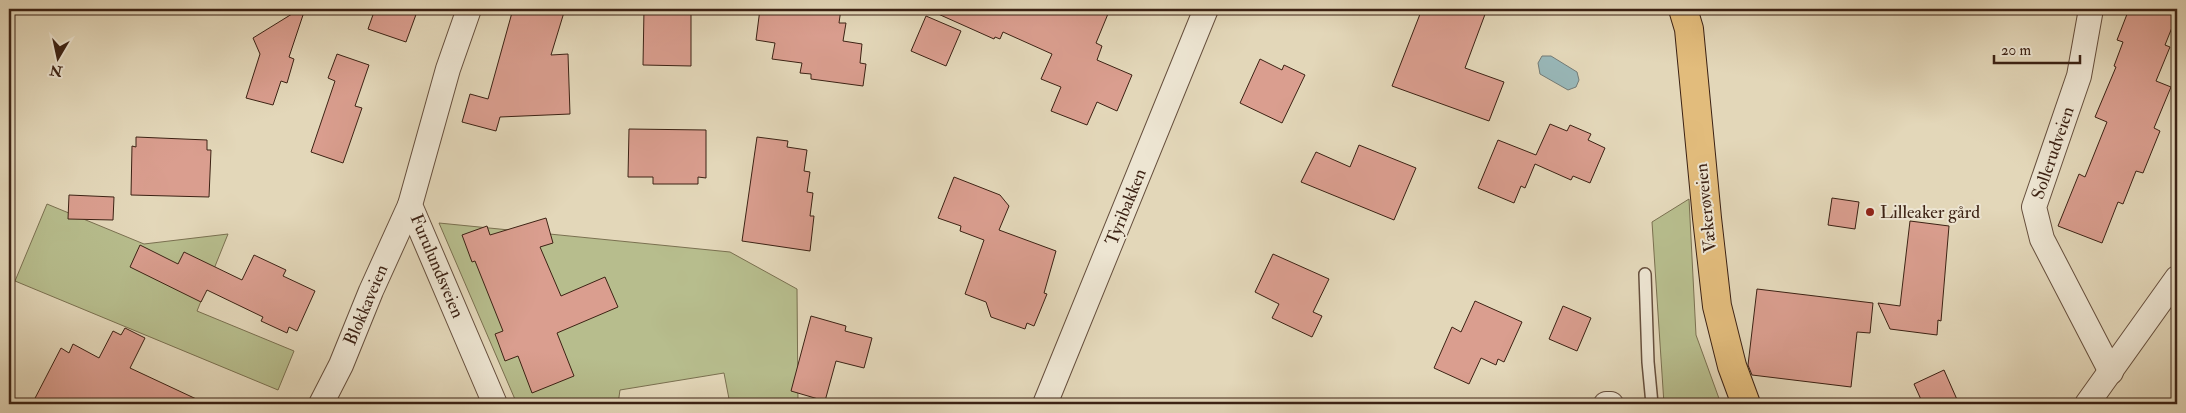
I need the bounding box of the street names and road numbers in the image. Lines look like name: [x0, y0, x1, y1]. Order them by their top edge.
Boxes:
street label: Sollerudveien: [2026, 103, 2080, 203]
street label: Vækerøveien: [1690, 162, 1722, 254]
street label: Tyribakken: [1100, 165, 1152, 249]
street label: Furulundsveien: [405, 210, 469, 322]
street label: Blokkaveien: [339, 261, 393, 349]

